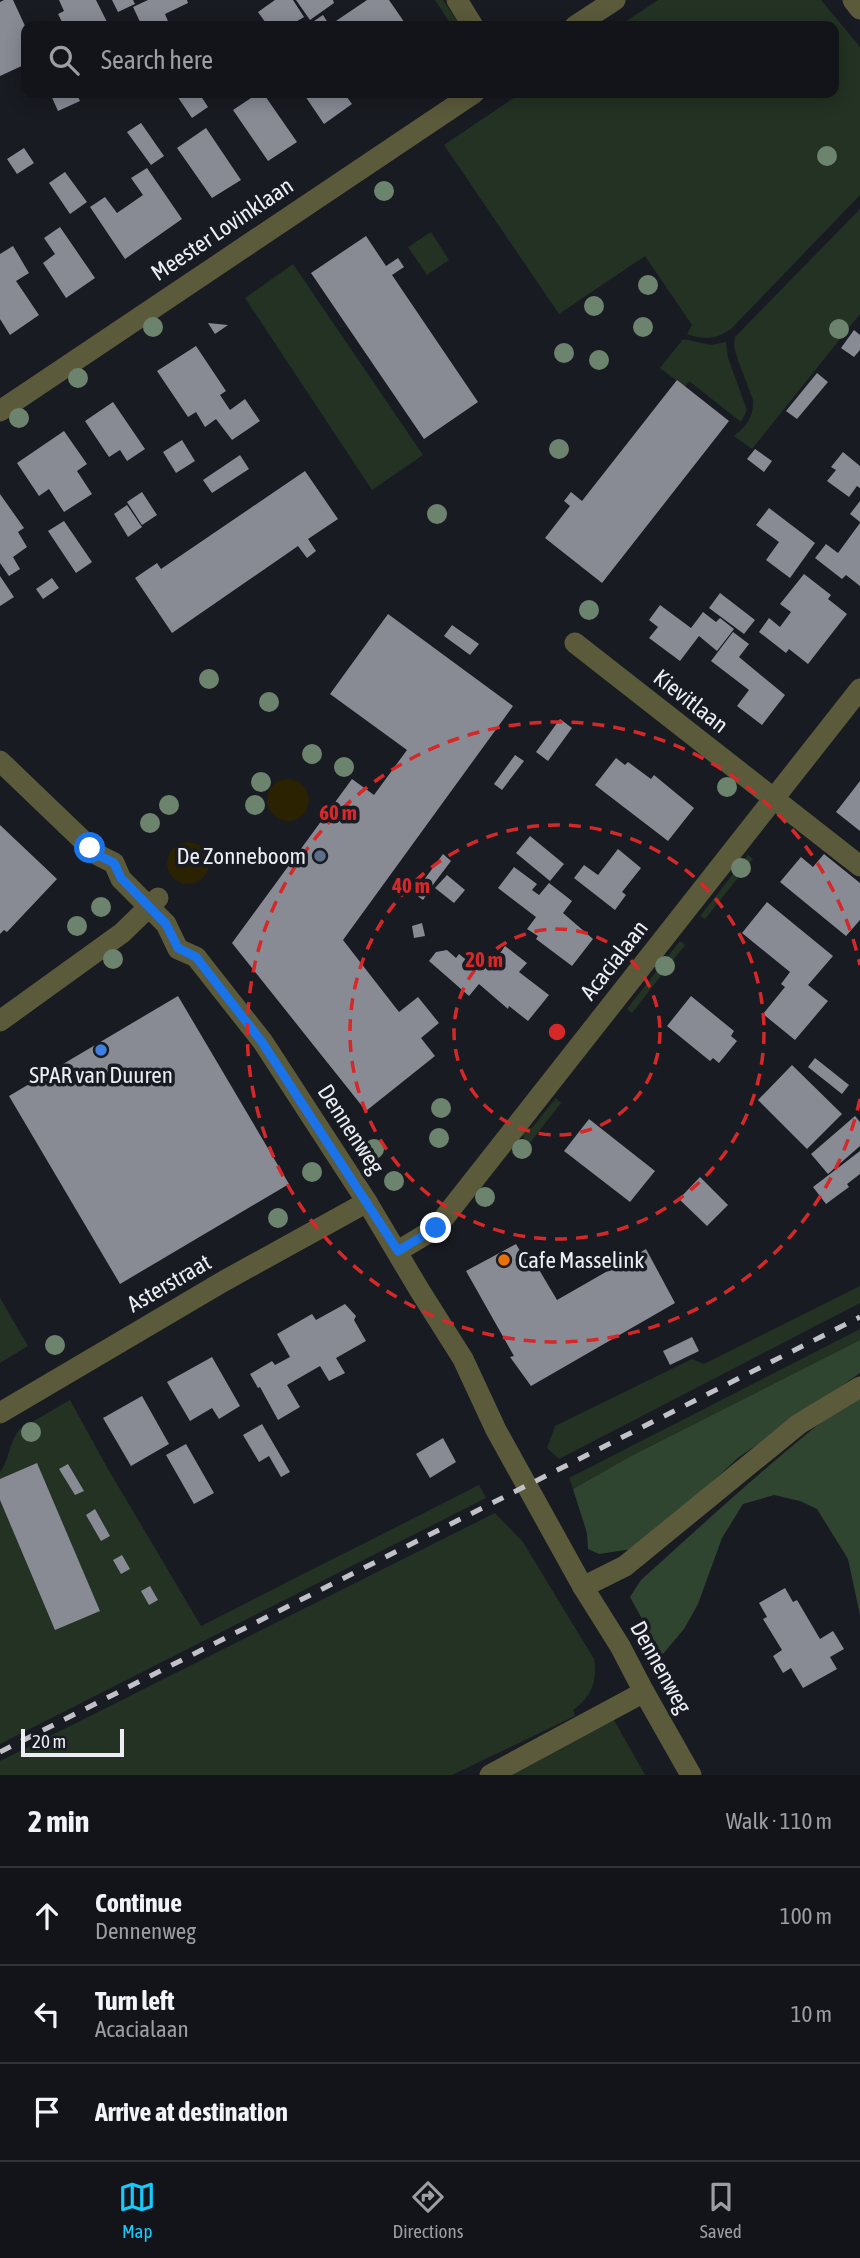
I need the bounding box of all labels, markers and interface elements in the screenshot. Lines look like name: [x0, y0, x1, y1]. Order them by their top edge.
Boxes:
search box: [21, 21, 839, 98]
icon: search: [45, 41, 83, 79]
text: Search here: [101, 45, 213, 75]
street label: Meester Lovinklaan: [146, 172, 298, 286]
street label: Kievitlaan: [649, 664, 733, 738]
text: 60 m: [319, 800, 357, 824]
route start: [74, 832, 105, 863]
place label: De Zonneboom: [177, 843, 306, 869]
marker: De Zonneboom: [312, 848, 328, 864]
text: 40 m: [391, 873, 430, 897]
street label: Acacialaan: [575, 915, 653, 1005]
text: 20 m: [465, 947, 503, 971]
centre of rings: [545, 1020, 569, 1044]
marker: SPAR van Duuren: [93, 1042, 109, 1058]
place label: SPAR van Duuren: [29, 1062, 173, 1088]
street label: Dennenweg: [313, 1080, 389, 1179]
route end: [420, 1212, 451, 1243]
place label: Cafe Masselink: [518, 1247, 644, 1273]
street label: Asterstraat: [123, 1249, 215, 1317]
marker: Cafe Masselink: [496, 1252, 512, 1268]
street label: Dennenweg: [625, 1617, 697, 1718]
scale bar: [21, 1726, 124, 1758]
text: 20 m: [32, 1730, 66, 1752]
text: 2 min: [28, 1804, 89, 1838]
text: Walk · 110 m: [726, 1808, 832, 1834]
text: Continue: [95, 1888, 182, 1918]
icon: ahead: [28, 1897, 66, 1935]
text: 100 m: [780, 1903, 832, 1929]
text: Dennenweg: [95, 1918, 196, 1944]
text: Turn left: [95, 1986, 175, 2016]
icon: left: [28, 1995, 66, 2033]
text: 10 m: [791, 2001, 832, 2027]
text: Acacialaan: [95, 2016, 189, 2042]
icon: arrive: [28, 2093, 66, 2131]
text: Arrive at destination: [95, 2097, 288, 2127]
tab: Map: [118, 2178, 156, 2242]
tab: Directions: [393, 2178, 463, 2242]
tab: Saved: [700, 2178, 742, 2242]

